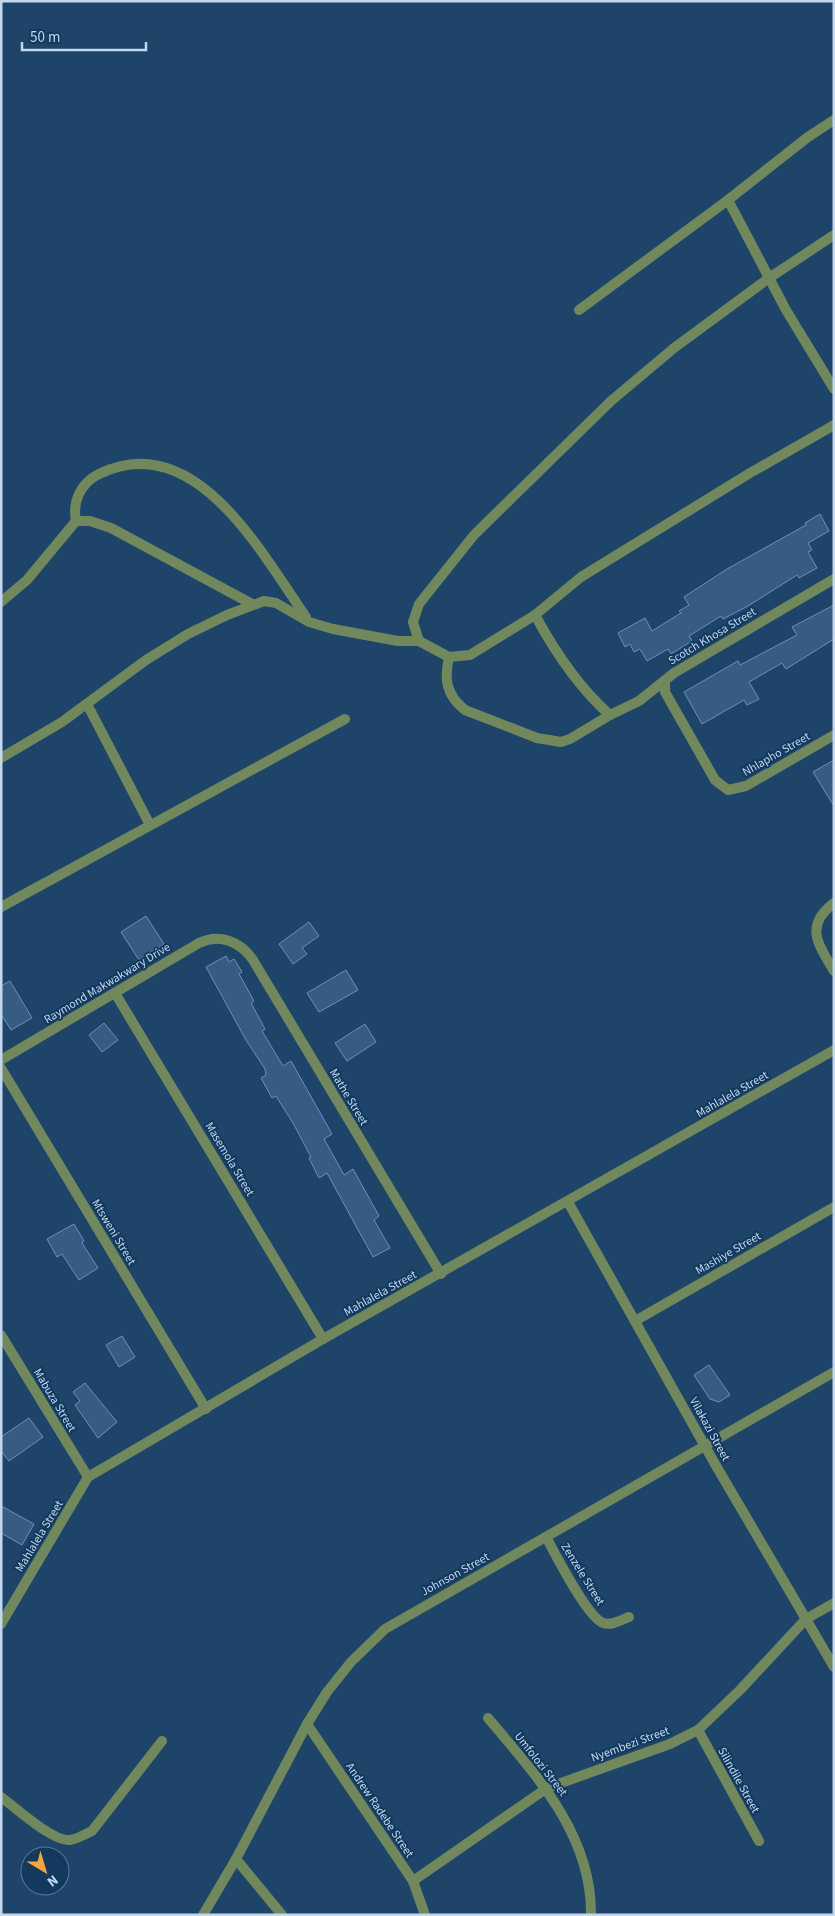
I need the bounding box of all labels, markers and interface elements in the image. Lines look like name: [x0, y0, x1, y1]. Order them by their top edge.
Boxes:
scale bar: [22, 20, 146, 52]
text: 50 m: [30, 27, 60, 48]
street label: Scotch Khosa Street: [665, 603, 759, 669]
street label: Nhlapho Street: [739, 728, 813, 781]
street label: Raymond Makwakwary Drive: [41, 939, 174, 1028]
street label: Mathe Street: [325, 1066, 372, 1129]
street label: Mahlalela Street: [693, 1067, 772, 1122]
street label: Masemola Street: [201, 1119, 258, 1200]
street label: Mtsweni Street: [87, 1196, 140, 1268]
street label: Mashiye Street: [692, 1228, 764, 1279]
street label: Mahlalela Street: [341, 1266, 420, 1321]
street label: Mabuza Street: [29, 1365, 80, 1435]
street label: Vilakazi Street: [685, 1394, 734, 1464]
street label: Mahlalela Street: [11, 1497, 68, 1575]
street label: Zenzele Street: [557, 1540, 609, 1609]
street label: Johnson Street: [418, 1549, 493, 1600]
street label: Nyembezi Street: [589, 1722, 672, 1767]
street label: Umfolozi Street: [510, 1729, 571, 1800]
street label: Silindile Street: [713, 1744, 764, 1816]
street label: Andrew Radebe Street: [341, 1759, 418, 1861]
north arrow: [20, 1846, 70, 1896]
text: N: [43, 1870, 62, 1891]

